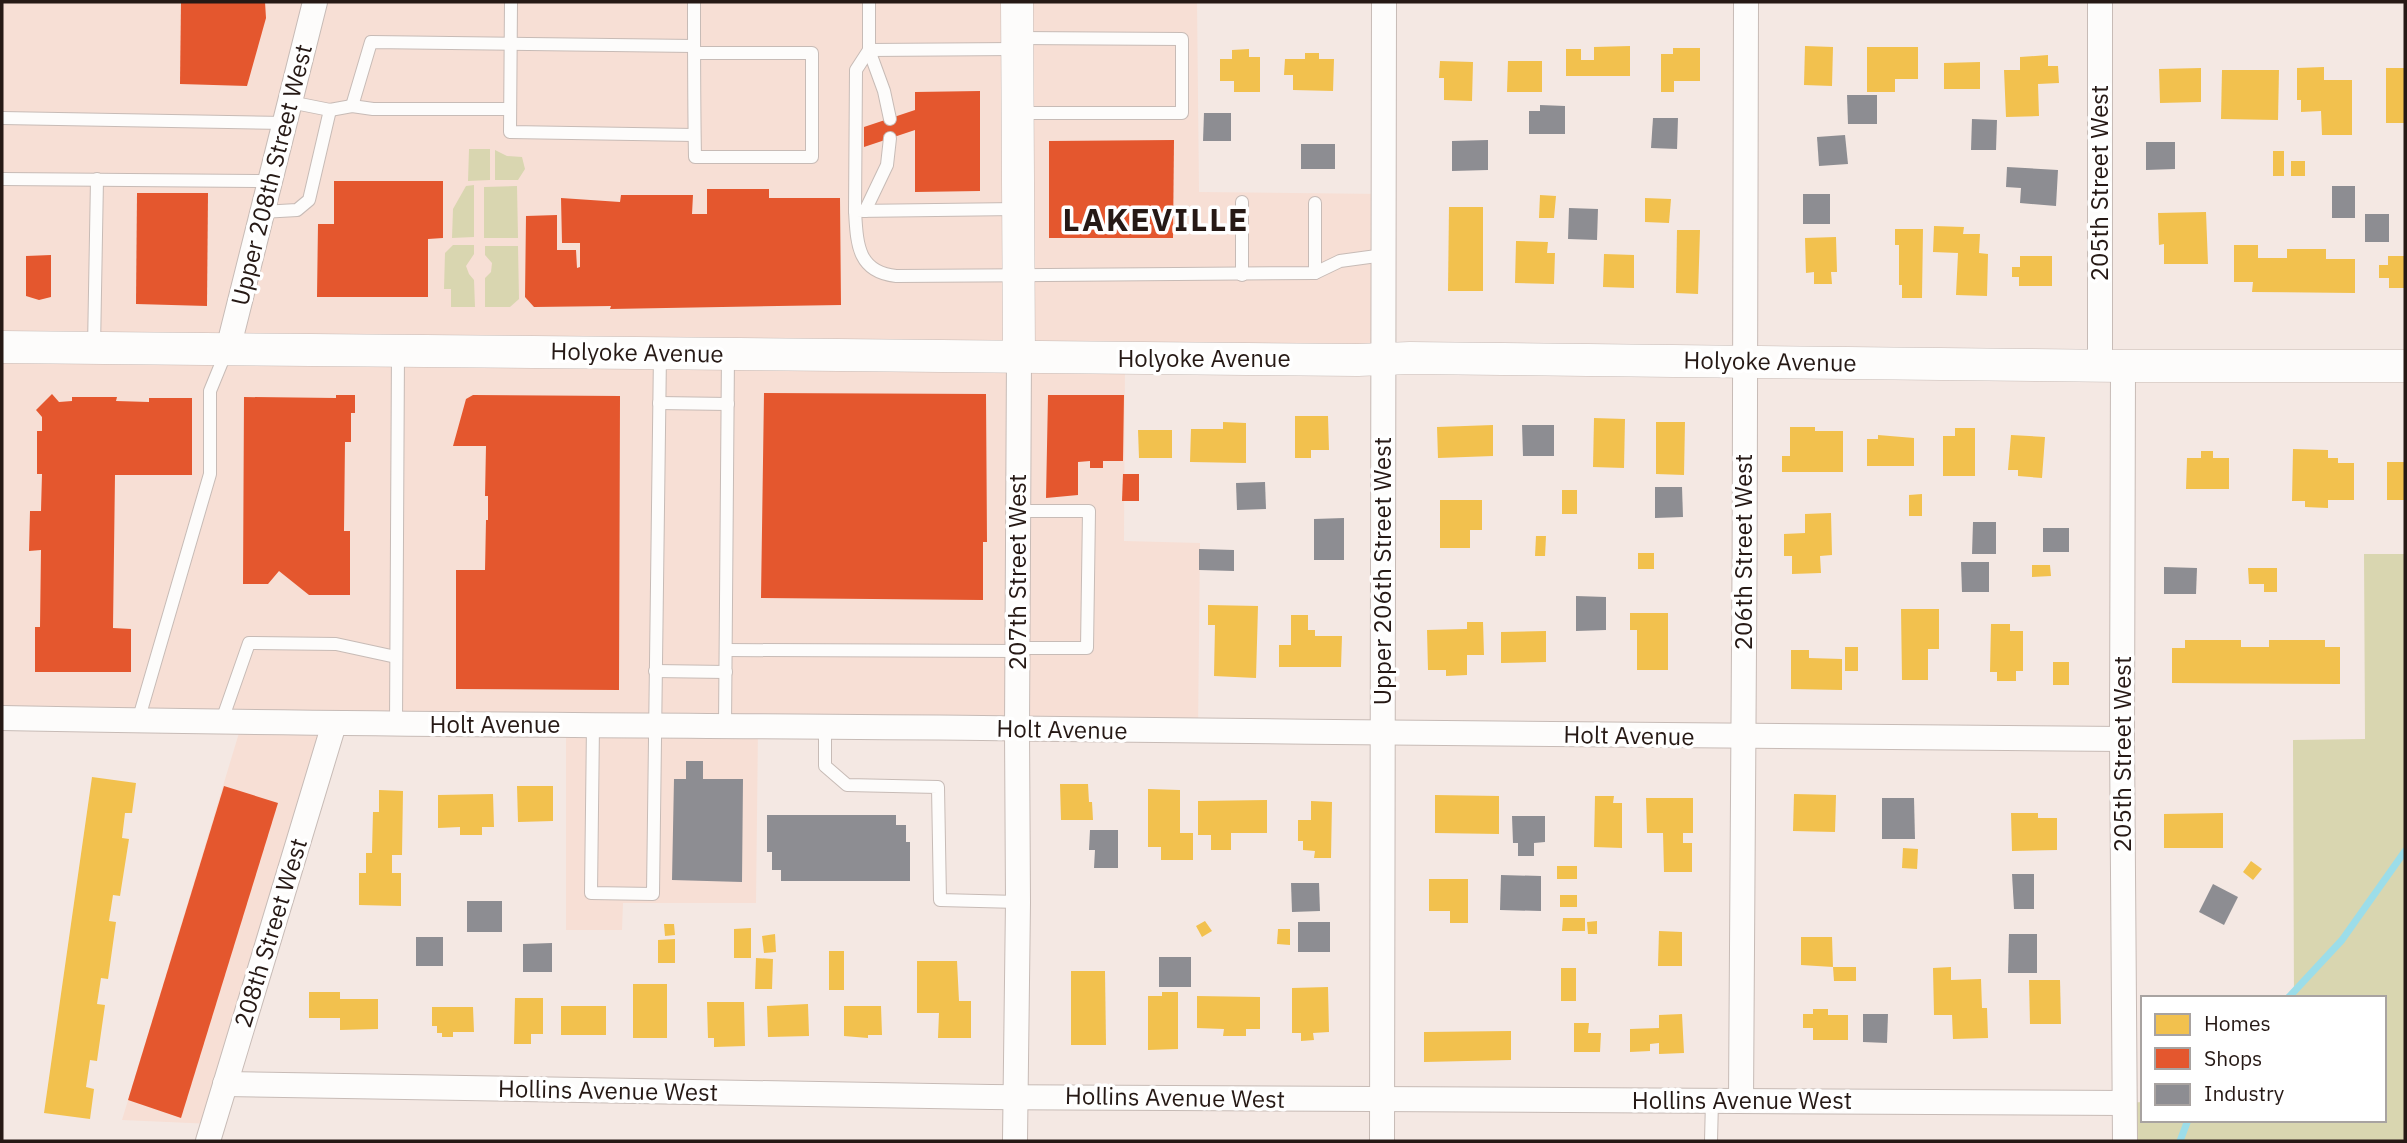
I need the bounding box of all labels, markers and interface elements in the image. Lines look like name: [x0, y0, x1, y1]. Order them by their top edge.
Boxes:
street label: Upper 208th Street West: [223, 41, 319, 309]
street label: 205th Street West: [2083, 85, 2115, 281]
district label: LAKEVILLE: [1062, 198, 1250, 240]
street label: Holyoke Avenue: [550, 334, 724, 370]
street label: Holyoke Avenue: [1117, 342, 1291, 374]
street label: Holyoke Avenue: [1683, 343, 1857, 379]
street label: Upper 206th Street West: [1366, 437, 1398, 705]
street label: 206th Street West: [1727, 454, 1759, 650]
street label: 207th Street West: [1001, 474, 1033, 670]
street label: 205th Street West: [2106, 656, 2138, 852]
street label: Holt Avenue: [429, 708, 561, 740]
street label: Holt Avenue: [996, 712, 1128, 746]
street label: Holt Avenue: [1563, 718, 1695, 752]
street label: 208th Street West: [226, 834, 314, 1031]
legend: [2141, 996, 2386, 1122]
text: Homes: [2204, 1009, 2271, 1037]
text: Shops: [2204, 1044, 2262, 1072]
street label: Hollins Avenue West: [498, 1072, 718, 1108]
street label: Hollins Avenue West: [1065, 1079, 1285, 1115]
text: Industry: [2204, 1079, 2285, 1107]
street label: Hollins Avenue West: [1632, 1084, 1852, 1116]

